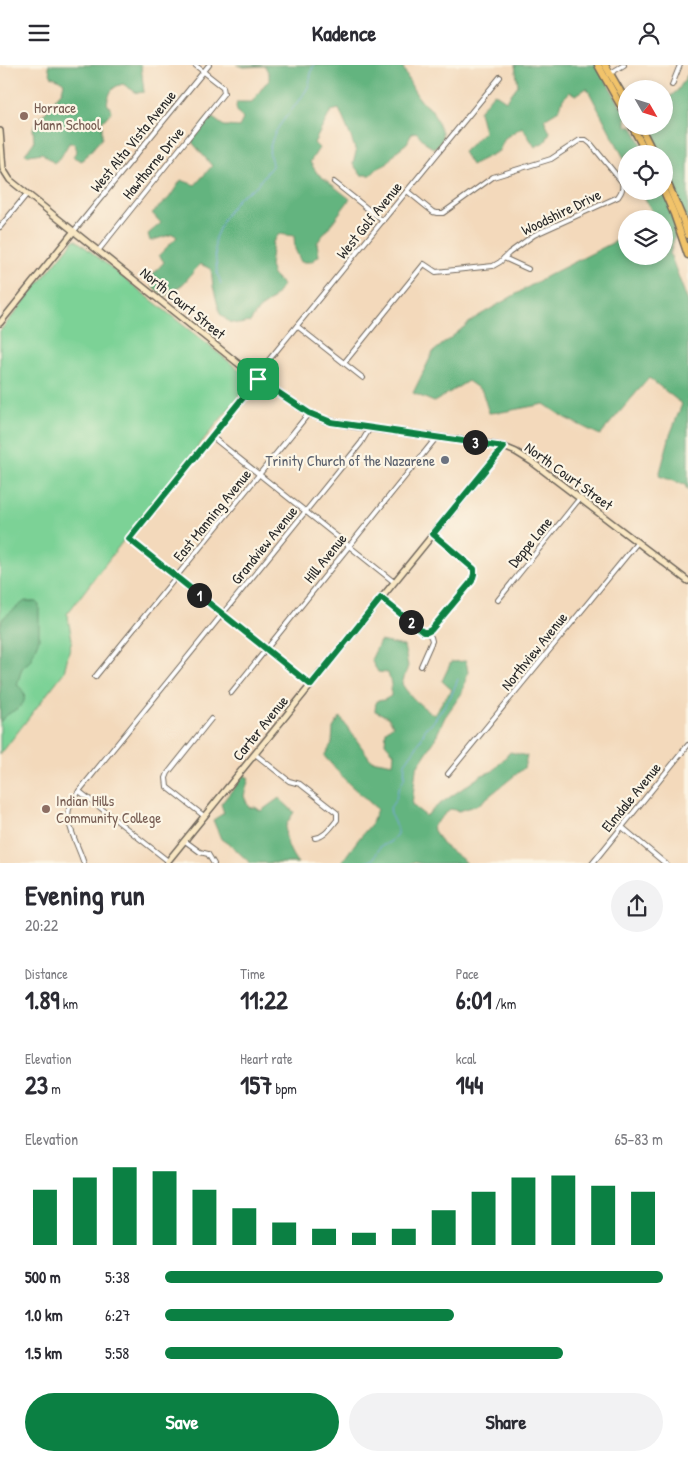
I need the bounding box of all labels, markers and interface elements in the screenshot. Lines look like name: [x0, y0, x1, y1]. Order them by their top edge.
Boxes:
text: Kadence: [312, 18, 376, 48]
icon: menu: [25, 19, 53, 47]
icon: person: [635, 19, 663, 47]
north arrow: [618, 80, 672, 135]
map controls: [618, 80, 673, 265]
street label: West Alta Vista Avenue: [85, 86, 181, 196]
place label: Horrace Mann School: [34, 97, 101, 135]
marker: Horrace Mann School: [18, 110, 30, 122]
street label: Hawthorne Drive: [117, 122, 189, 204]
button: locate: [618, 145, 673, 200]
street label: West Golf Avenue: [331, 177, 407, 263]
street label: Woodshire Drive: [518, 184, 604, 240]
button: layers: [618, 210, 673, 265]
street label: North Court Street: [136, 262, 231, 345]
pin: [237, 358, 279, 400]
icon: arrive: [244, 365, 272, 393]
pin: 3: [462, 429, 488, 455]
text: 3: [472, 433, 479, 452]
street label: North Court Street: [521, 437, 618, 516]
place label: Trinity Church of the Nazarene: [265, 450, 435, 471]
marker: Trinity Church of the Nazarene: [439, 454, 451, 466]
street label: East Manning Avenue: [168, 464, 256, 566]
street label: Grandview Avenue: [226, 501, 302, 589]
street label: Deppe Lane: [503, 512, 557, 572]
street label: Hill Avenue: [298, 529, 352, 587]
pin: 1: [186, 583, 212, 607]
text: 1: [197, 586, 202, 605]
street label: Northview Avenue: [496, 607, 572, 695]
pin: 2: [398, 609, 424, 635]
text: 2: [408, 613, 415, 632]
street label: Carter Avenue: [227, 691, 293, 765]
street label: Elmdale Avenue: [596, 758, 666, 836]
place label: Indian Hills Community College: [56, 790, 161, 828]
marker: Indian Hills Community College: [40, 803, 52, 815]
text: Evening run: [25, 876, 145, 914]
button: share: [611, 880, 663, 932]
text: 20:22: [25, 914, 58, 936]
text: Distance: [25, 964, 68, 983]
text: Time: [240, 964, 265, 983]
text: Pace: [456, 964, 479, 983]
text: 1.89: [25, 983, 59, 1017]
text: 11:22: [240, 983, 288, 1017]
text: 6:01: [456, 983, 492, 1017]
text: km: [59, 994, 78, 1013]
text: /km: [492, 994, 516, 1013]
text: Elevation: [25, 1049, 72, 1068]
text: Heart rate: [240, 1049, 293, 1068]
text: kcal: [456, 1049, 476, 1068]
text: 23: [25, 1068, 48, 1102]
text: 157: [240, 1068, 272, 1102]
text: 144: [456, 1068, 483, 1102]
text: m: [48, 1079, 61, 1098]
text: bpm: [272, 1079, 297, 1098]
text: Elevation: [25, 1128, 78, 1150]
text: 65–83 m: [614, 1128, 663, 1150]
text: 500 m: [25, 1266, 61, 1288]
text: 5:38: [105, 1266, 130, 1288]
text: 1.0 km: [25, 1304, 63, 1326]
text: 6:27: [105, 1304, 131, 1326]
text: 1.5 km: [25, 1342, 62, 1364]
text: 5:58: [105, 1342, 129, 1364]
button: Save: [25, 1393, 339, 1451]
button: Share: [349, 1393, 663, 1451]

